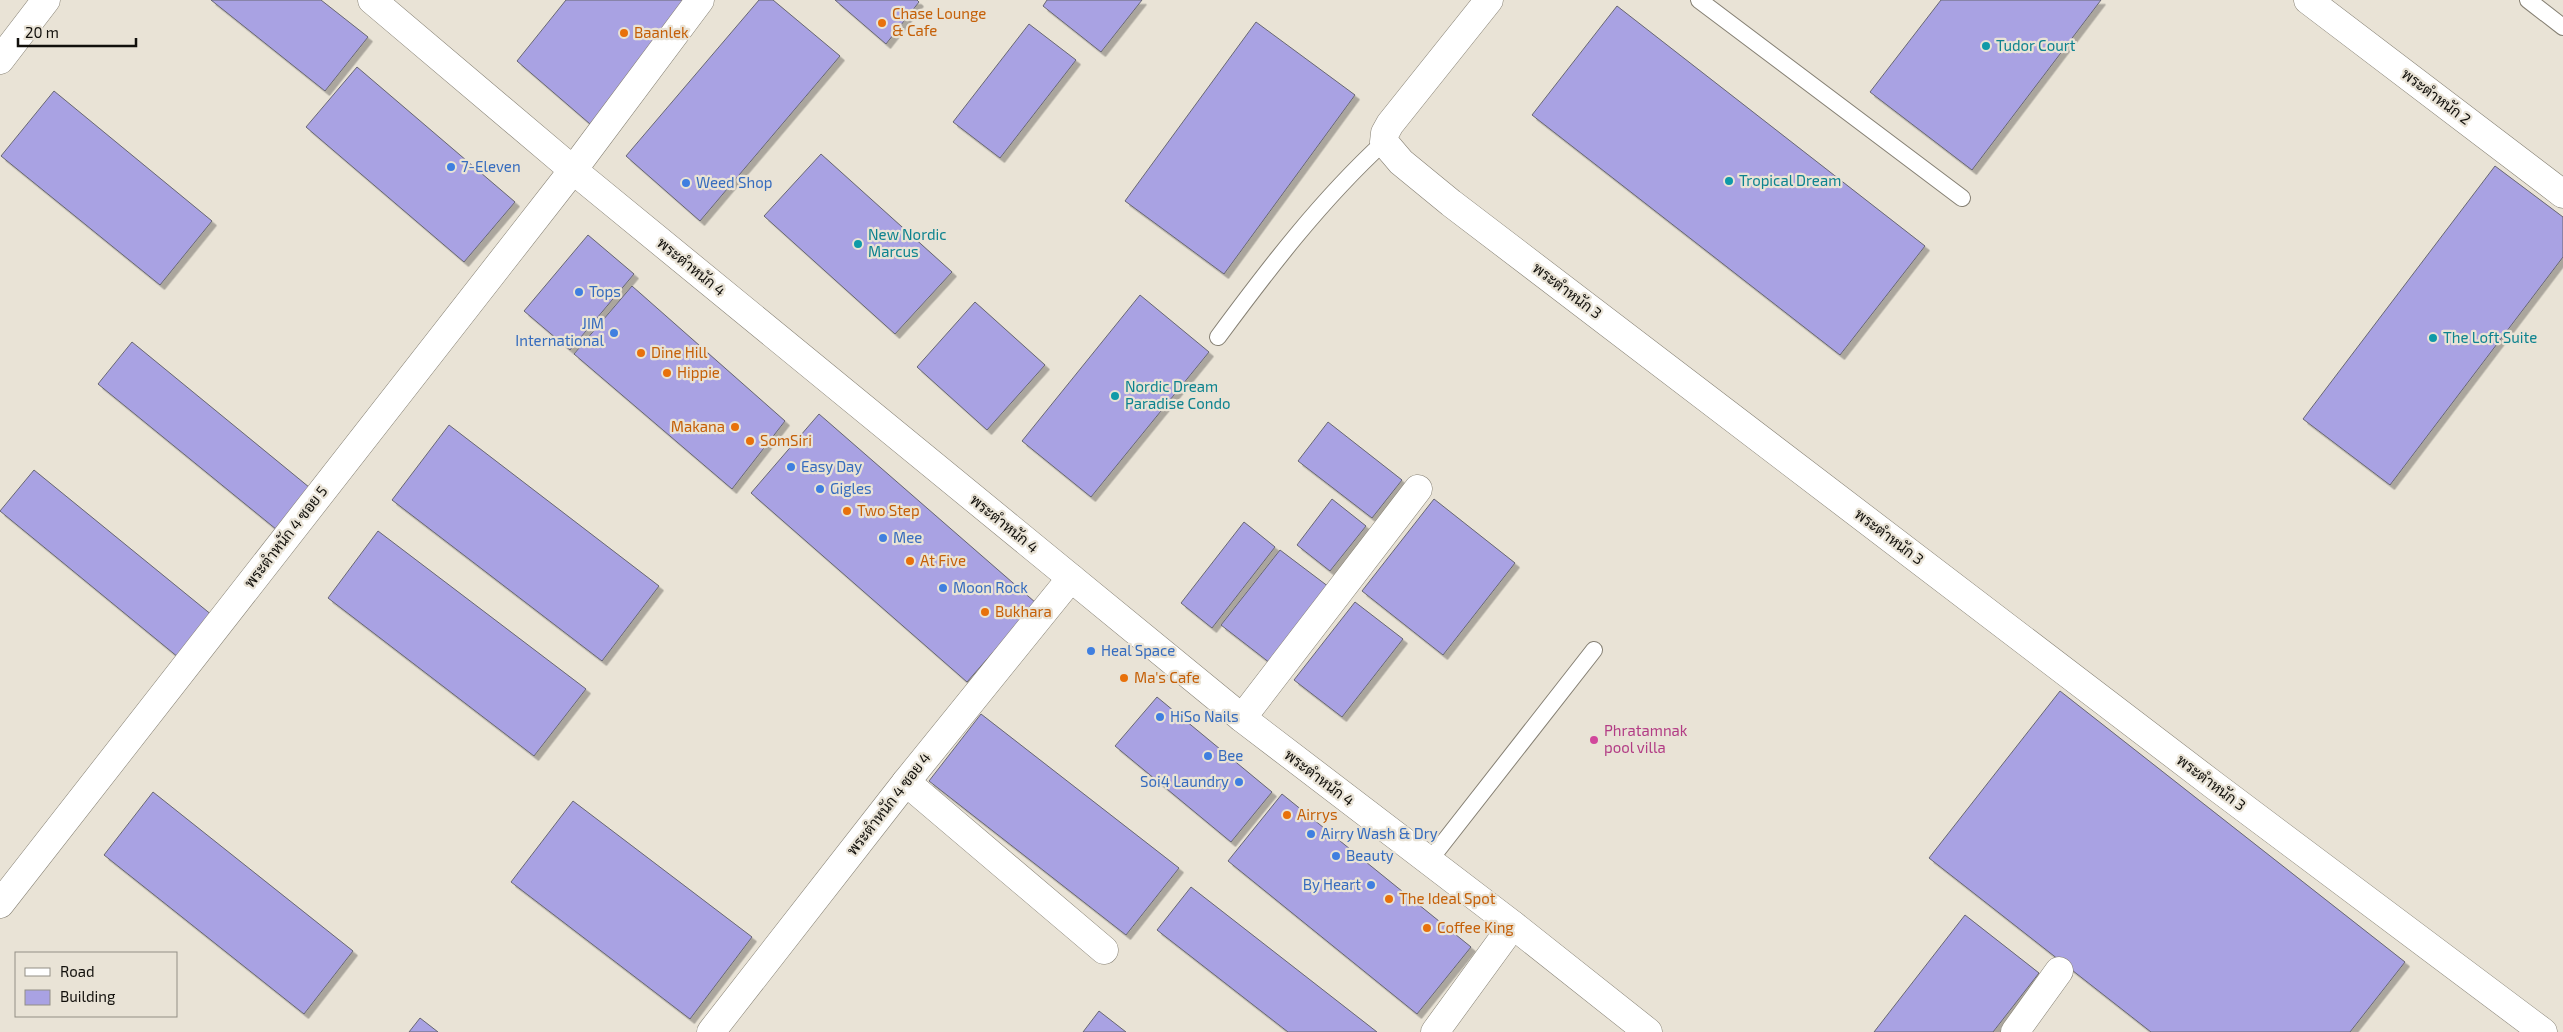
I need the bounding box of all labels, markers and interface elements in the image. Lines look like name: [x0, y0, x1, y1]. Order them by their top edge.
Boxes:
place label: Chase Lounge & Cafe: [892, 4, 986, 39]
scale bar: [18, 15, 135, 47]
marker: Chase Lounge & Cafe: [876, 17, 888, 29]
text: 20 m: [25, 23, 59, 41]
place label: Baanlek: [634, 23, 689, 41]
marker: Baanlek: [618, 27, 630, 39]
place label: Tudor Court: [1996, 36, 2076, 54]
marker: Tudor Court: [1980, 40, 1992, 52]
street label: พระตำหนัก 2: [2398, 64, 2475, 128]
place label: 7-Eleven: [461, 157, 521, 175]
marker: 7-Eleven: [445, 161, 457, 173]
place label: Tropical Dream: [1739, 171, 1841, 189]
place label: Weed Shop: [696, 173, 772, 191]
marker: Tropical Dream: [1723, 175, 1735, 187]
marker: Weed Shop: [680, 177, 692, 189]
place label: New Nordic Marcus: [868, 225, 947, 260]
street label: พระตำหนัก 4: [654, 233, 729, 299]
marker: New Nordic Marcus: [852, 238, 864, 250]
street label: พระตำหนัก 3: [1529, 258, 1606, 322]
place label: Tops: [589, 282, 621, 300]
marker: Tops: [573, 286, 585, 298]
place label: JIM International: [515, 314, 605, 349]
marker: JIM International: [608, 327, 620, 339]
place label: The Loft Suite: [2443, 328, 2537, 346]
marker: The Loft Suite: [2427, 332, 2439, 344]
place label: Dine Hill: [651, 343, 708, 361]
marker: Dine Hill: [635, 347, 647, 359]
place label: Hippie: [677, 363, 720, 381]
marker: Hippie: [661, 367, 673, 379]
place label: Nordic Dream Paradise Condo: [1125, 377, 1231, 412]
marker: Nordic Dream Paradise Condo: [1109, 390, 1121, 402]
place label: Makana: [671, 417, 725, 435]
marker: Makana: [729, 421, 741, 433]
place label: SomSiri: [760, 431, 812, 449]
marker: SomSiri: [744, 435, 756, 447]
place label: Easy Day: [801, 457, 862, 475]
marker: Easy Day: [785, 461, 797, 473]
place label: Gigles: [830, 479, 872, 497]
street label: พระตำหนัก 4 ซอย 5: [240, 482, 331, 591]
marker: Gigles: [814, 483, 826, 495]
street label: พระตำหนัก 4: [967, 490, 1042, 556]
place label: Two Step: [857, 501, 920, 519]
street label: พระตำหนัก 3: [1851, 504, 1928, 568]
marker: Two Step: [841, 505, 853, 517]
place label: Mee: [893, 528, 922, 546]
marker: Mee: [877, 532, 889, 544]
place label: At Five: [920, 551, 966, 569]
marker: At Five: [904, 555, 916, 567]
place label: Moon Rock: [953, 578, 1028, 596]
marker: Moon Rock: [937, 582, 949, 594]
place label: Bukhara: [995, 602, 1052, 620]
marker: Bukhara: [979, 606, 991, 618]
place label: Heal Space: [1101, 641, 1175, 659]
marker: Heal Space: [1085, 645, 1097, 657]
place label: Ma's Cafe: [1134, 668, 1200, 686]
marker: Ma's Cafe: [1118, 672, 1130, 684]
place label: HiSo Nails: [1170, 707, 1239, 725]
marker: HiSo Nails: [1154, 711, 1166, 723]
place label: Phratamnak pool villa: [1604, 721, 1688, 756]
marker: Phratamnak pool villa: [1588, 734, 1600, 746]
street label: พระตำหนัก 4: [1281, 745, 1358, 809]
place label: Bee: [1218, 746, 1243, 764]
street label: พระตำหนัก 4 ซอย 4: [843, 748, 934, 858]
marker: Bee: [1202, 750, 1214, 762]
street label: พระตำหนัก 3: [2173, 750, 2250, 814]
place label: Soi4 Laundry: [1140, 772, 1229, 790]
marker: Soi4 Laundry: [1233, 776, 1245, 788]
place label: Airrys: [1297, 805, 1338, 823]
marker: Airrys: [1281, 809, 1293, 821]
place label: Airry Wash & Dry: [1321, 824, 1438, 842]
marker: Airry Wash & Dry: [1305, 828, 1317, 840]
place label: Beauty: [1346, 846, 1394, 864]
marker: Beauty: [1330, 850, 1342, 862]
place label: By Heart: [1303, 875, 1361, 893]
marker: By Heart: [1365, 879, 1377, 891]
place label: The Ideal Spot: [1399, 889, 1496, 907]
marker: The Ideal Spot: [1383, 893, 1395, 905]
place label: Coffee King: [1437, 918, 1514, 936]
marker: Coffee King: [1421, 922, 1433, 934]
legend: [15, 952, 178, 1017]
text: Road: [60, 962, 95, 980]
text: Building: [60, 987, 116, 1005]

